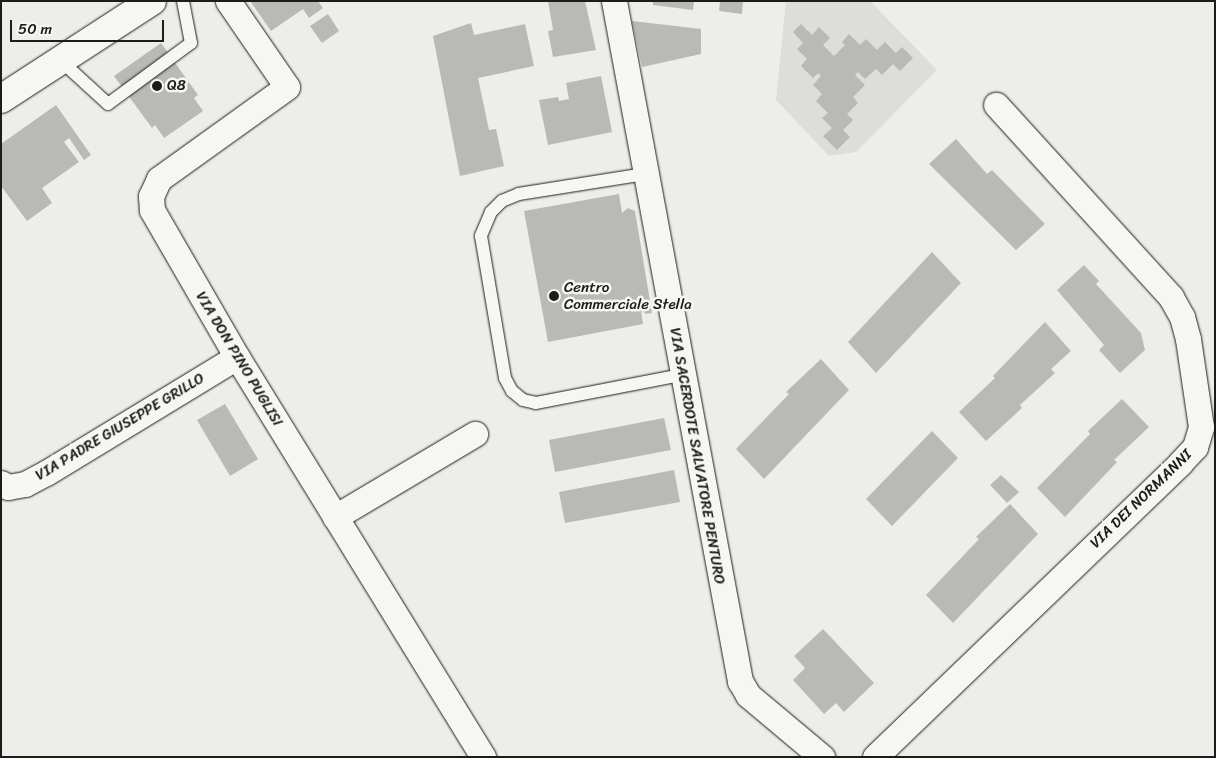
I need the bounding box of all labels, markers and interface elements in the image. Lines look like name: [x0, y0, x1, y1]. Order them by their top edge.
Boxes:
scale bar: [12, 10, 166, 42]
text: 50 m: [18, 16, 52, 42]
place label: Q8: [167, 77, 186, 95]
marker: Q8: [151, 80, 163, 92]
place label: Centro Commerciale Stella: [564, 278, 693, 313]
street label: VIA DON PINO PUGLISI: [191, 288, 287, 430]
marker: Centro Commerciale Stella: [548, 290, 560, 302]
street label: VIA SACERDOTE SALVATORE PENTURO: [665, 326, 729, 586]
street label: VIA PADRE GIUSEPPE GRILLO: [31, 369, 209, 485]
street label: VIA DEI NORMANNI: [1088, 447, 1194, 551]

